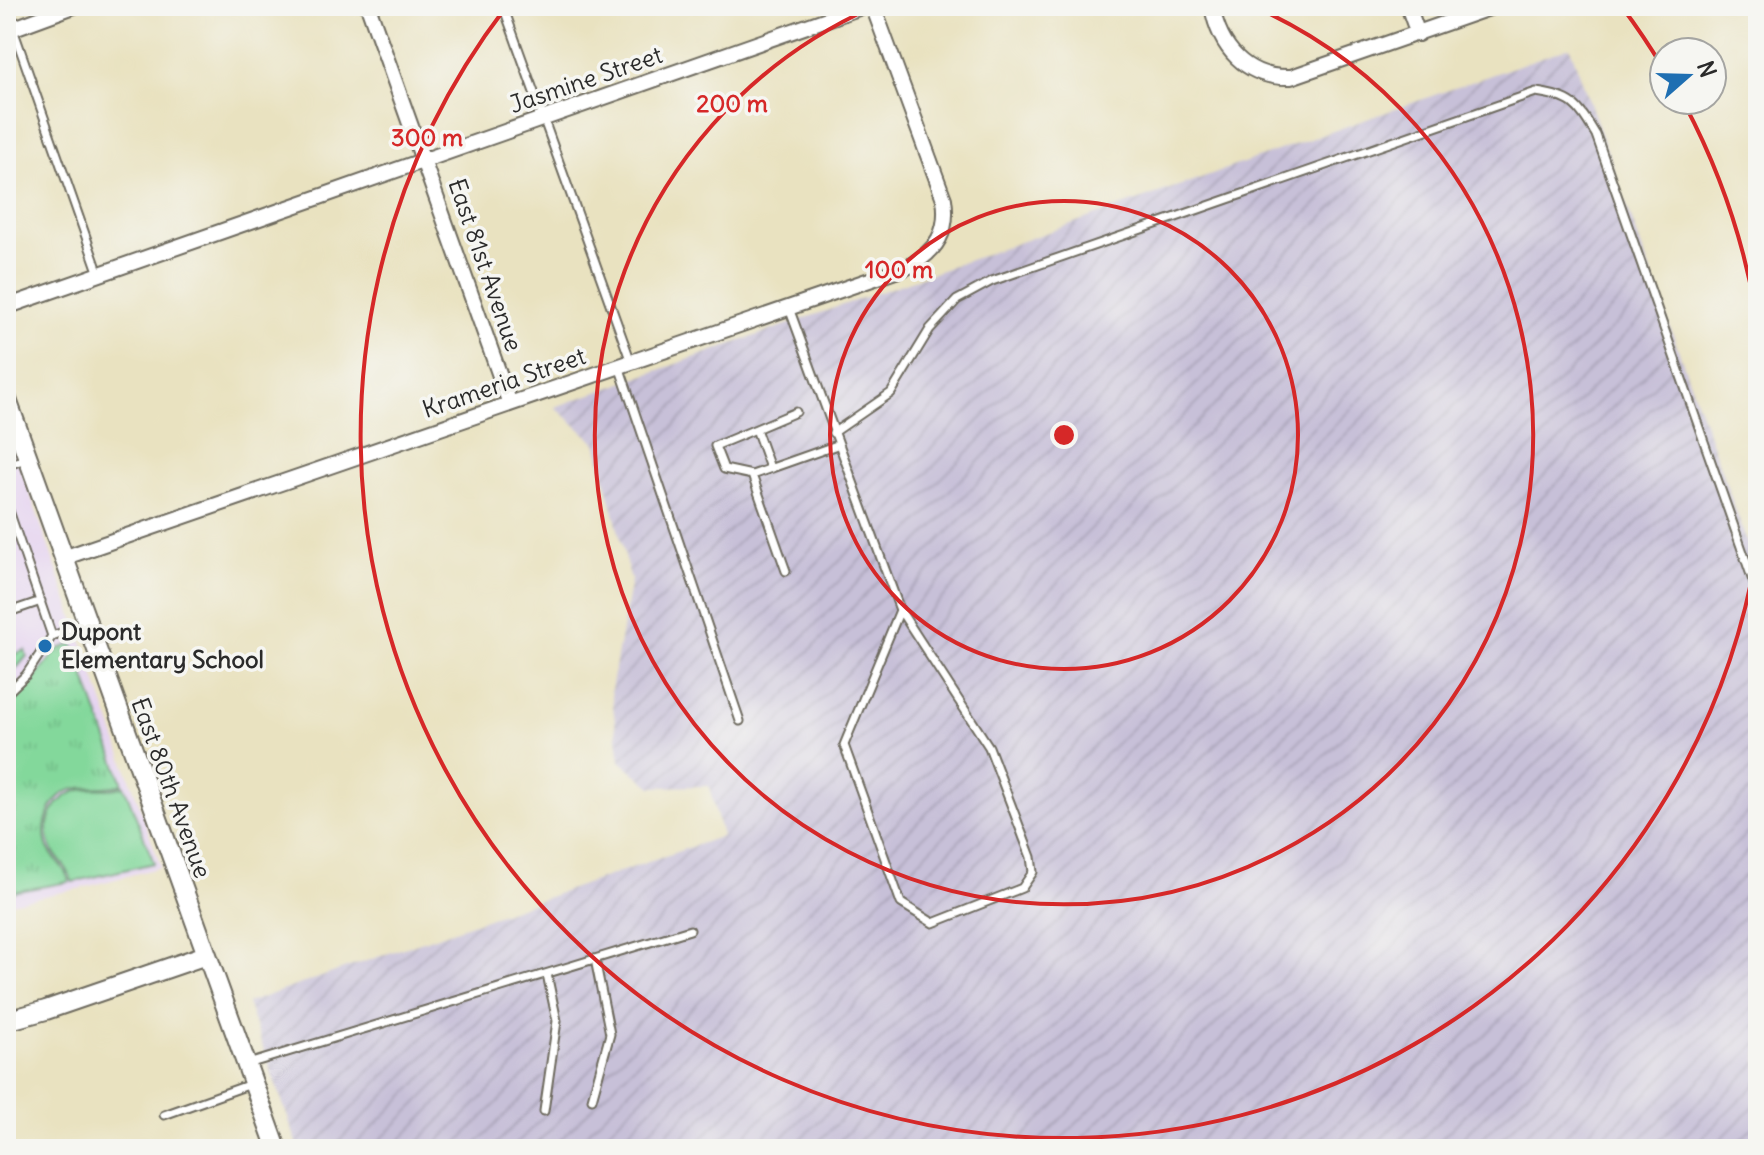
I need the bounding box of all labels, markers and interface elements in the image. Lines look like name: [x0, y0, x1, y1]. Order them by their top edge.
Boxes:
north arrow: [1648, 36, 1728, 116]
street label: Jasmine Street: [505, 39, 666, 119]
text: N: [1691, 57, 1723, 81]
text: 200 m: [696, 88, 768, 118]
text: 300 m: [391, 122, 463, 152]
street label: East 81st Avenue: [442, 174, 530, 355]
text: 100 m: [865, 254, 933, 284]
street label: Krameria Street: [418, 340, 589, 424]
centre of rings: [1050, 421, 1078, 449]
place label: Dupont Elementary School: [61, 616, 264, 674]
marker: Dupont Elementary School: [36, 637, 54, 655]
street label: East 80th Avenue: [125, 693, 219, 882]

